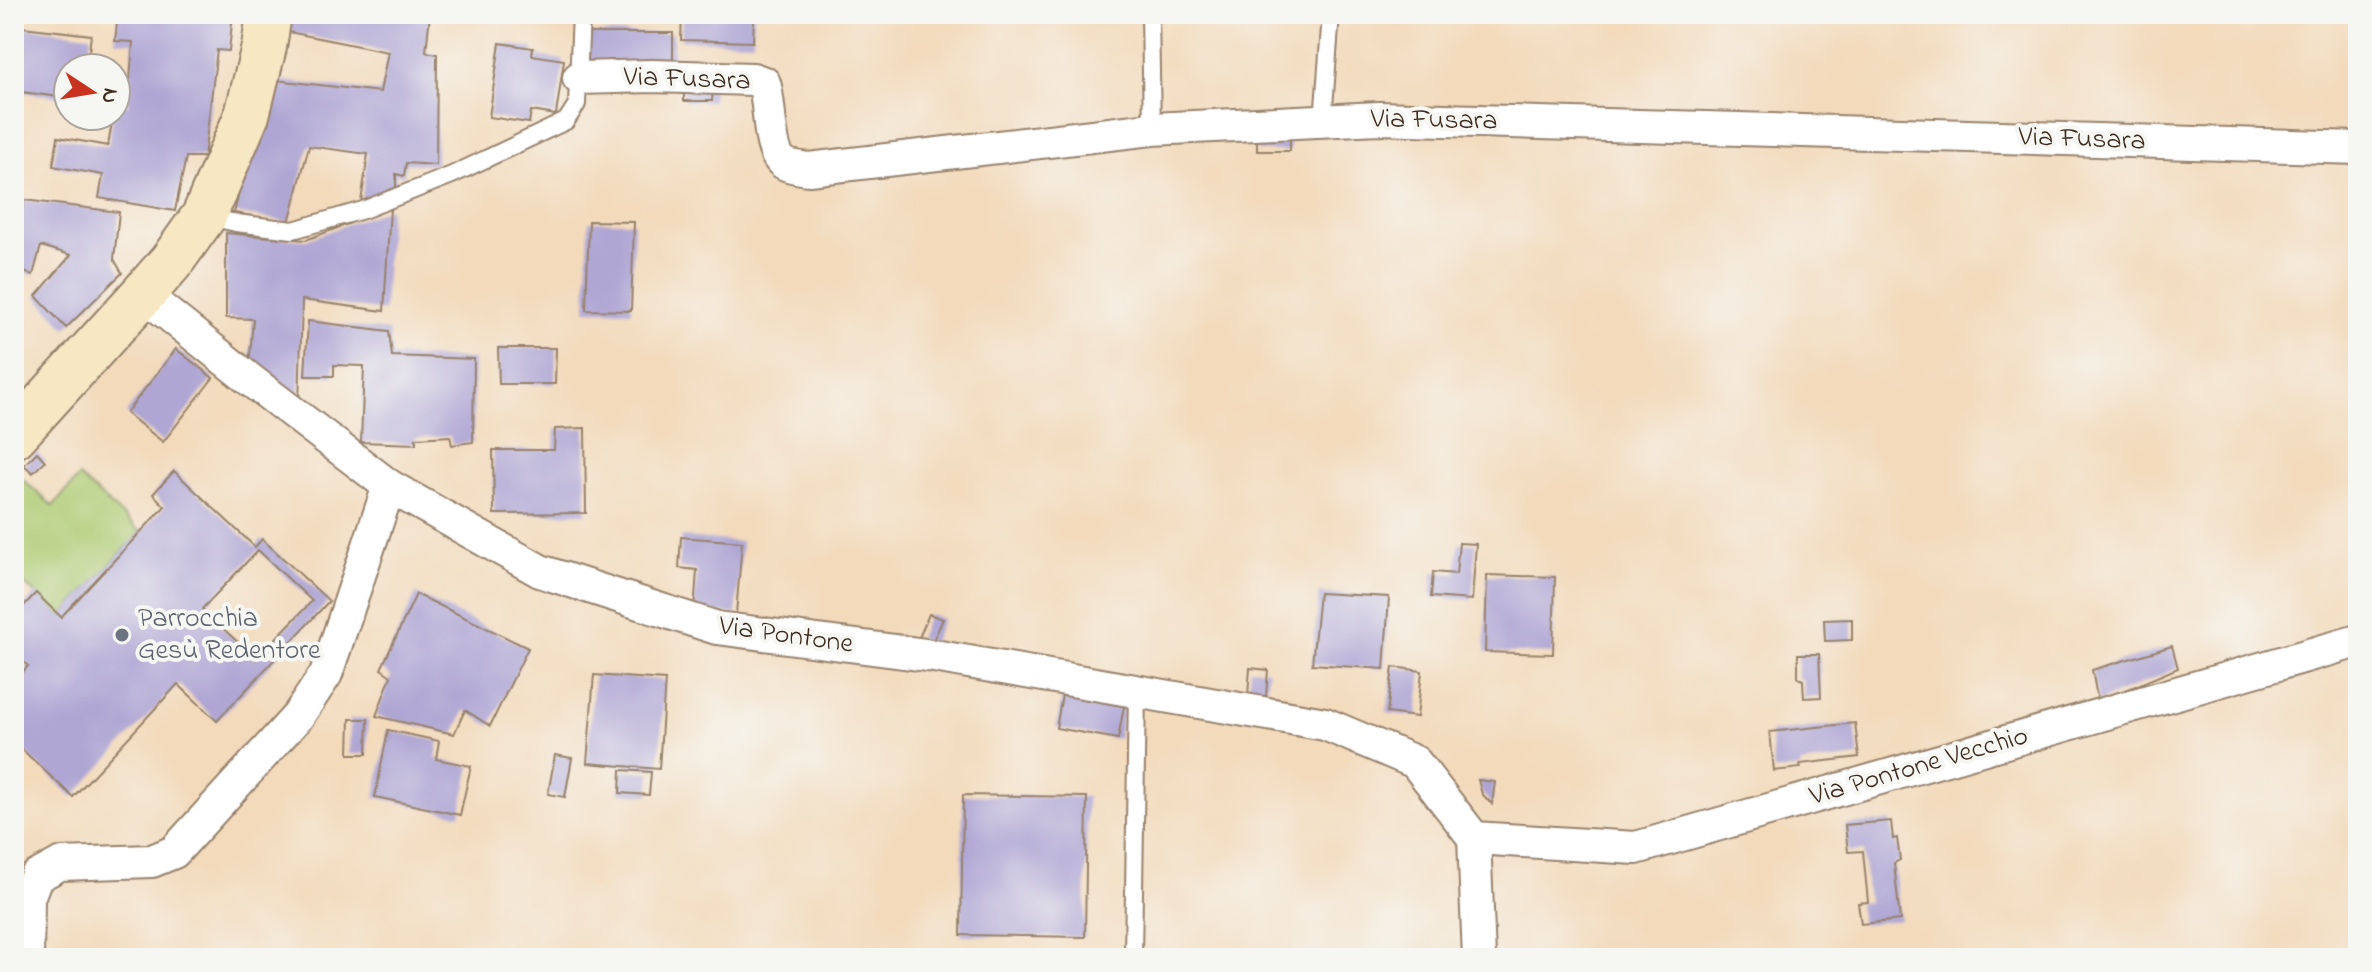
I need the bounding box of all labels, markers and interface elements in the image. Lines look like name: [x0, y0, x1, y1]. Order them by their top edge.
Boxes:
north arrow: [52, 52, 132, 132]
street label: Via Fusara: [622, 57, 751, 103]
text: N: [91, 85, 126, 106]
street label: Via Fusara: [1369, 99, 1498, 143]
street label: Via Fusara: [2017, 117, 2146, 163]
place label: Parrocchia Gesù Redentore: [138, 599, 321, 672]
street label: Via Pontone: [715, 606, 856, 666]
marker: Parrocchia Gesù Redentore: [113, 626, 131, 644]
street label: Via Pontone Vecchio: [1804, 716, 2033, 818]

